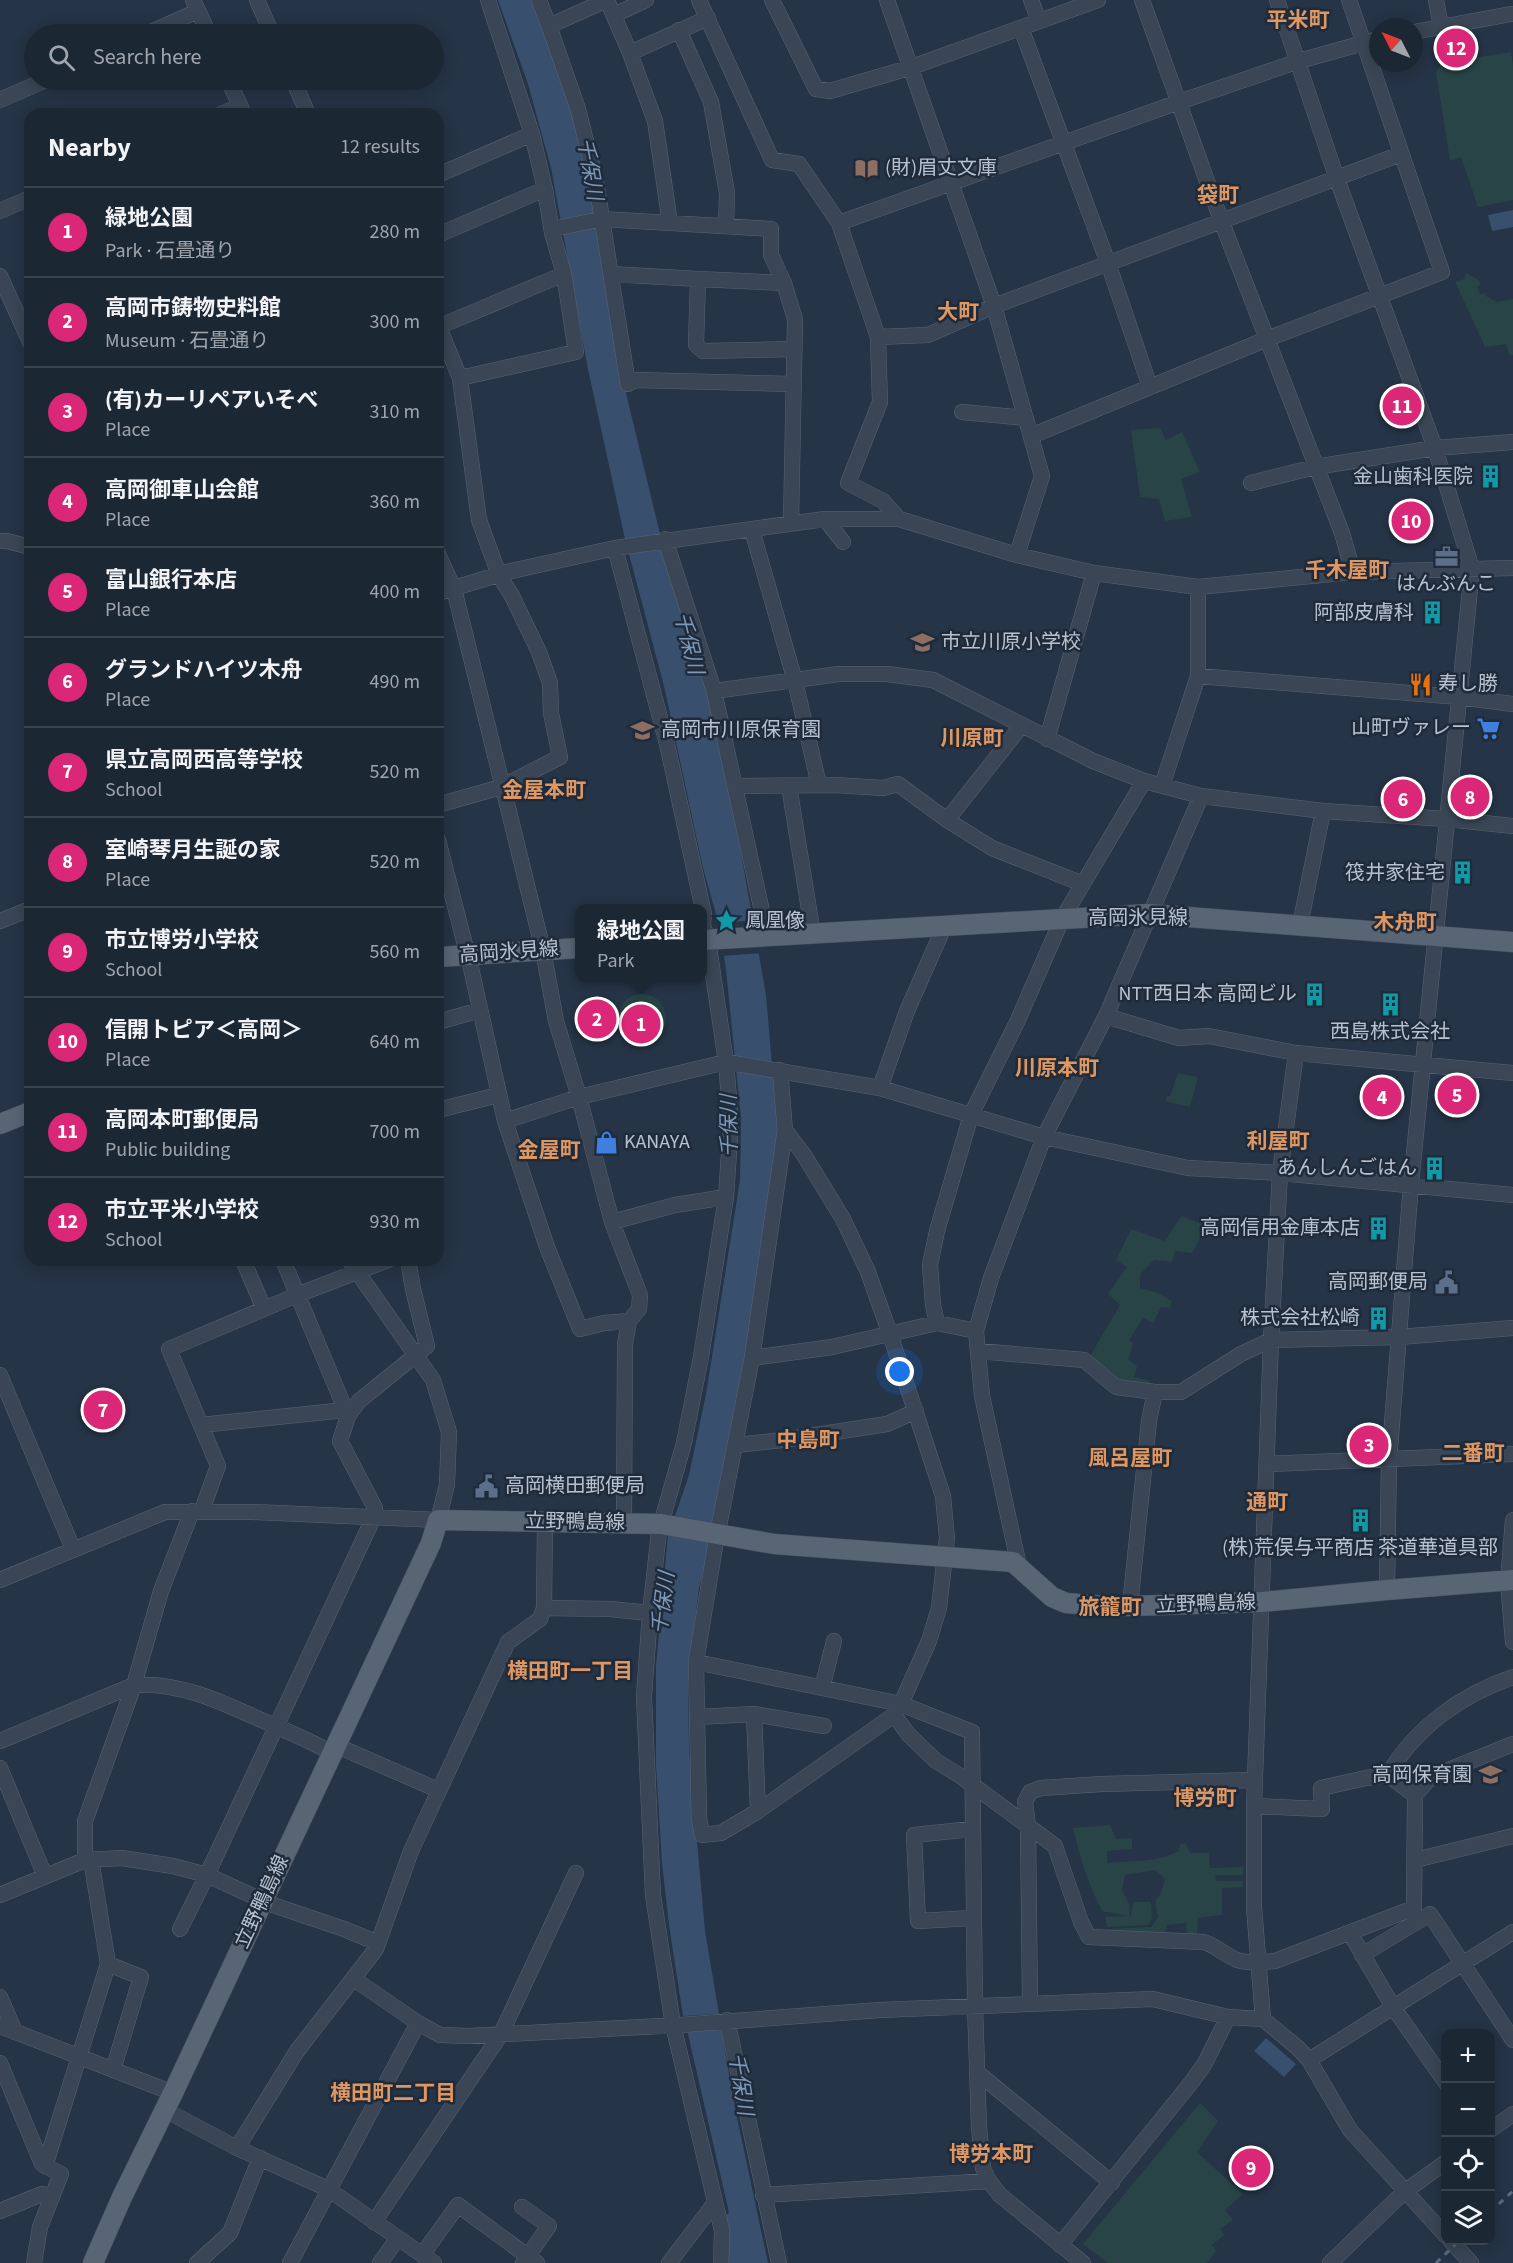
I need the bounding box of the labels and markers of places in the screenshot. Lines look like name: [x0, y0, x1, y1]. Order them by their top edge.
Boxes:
pin: 12: [1436, 26, 1476, 70]
place label: (財)眉丈文庫: [885, 154, 997, 182]
library icon: (財)眉丈文庫: [854, 155, 880, 181]
pin: 11: [1382, 384, 1422, 428]
place label: 金山歯科医院: [1353, 463, 1473, 491]
building icon: 金山歯科医院: [1478, 464, 1504, 490]
pin: 10: [1392, 498, 1430, 544]
office icon: はんぶんこ: [1433, 544, 1459, 570]
place label: はんぶんこ: [1396, 570, 1496, 598]
place label: 阿部皮膚科: [1314, 599, 1414, 627]
building icon: 阿部皮膚科: [1419, 600, 1445, 626]
place label: 市立川原小学校: [941, 628, 1081, 656]
school or university icon: 市立川原小学校: [910, 629, 936, 655]
place label: 寿し勝: [1438, 670, 1498, 698]
restaurant icon: 寿し勝: [1407, 671, 1433, 697]
place label: 山町ヴァレー: [1351, 714, 1471, 742]
supermarket icon: 山町ヴァレー: [1476, 715, 1502, 741]
place label: 高岡市川原保育園: [661, 716, 821, 744]
school or university icon: 高岡市川原保育園: [630, 717, 656, 743]
pin: 8: [1450, 774, 1490, 820]
pin: 6: [1384, 776, 1422, 822]
place label: 筏井家住宅: [1345, 859, 1445, 887]
building icon: 筏井家住宅: [1450, 860, 1476, 886]
place label: 鳳凰像: [745, 907, 805, 935]
place icon: 鳳凰像: [714, 908, 740, 934]
place label: NTT西日本 高岡ビル: [1119, 980, 1297, 1008]
building icon: NTT西日本 高岡ビル: [1302, 981, 1328, 1007]
building icon: 西島株式会社: [1377, 991, 1403, 1017]
pin: 2: [578, 996, 616, 1042]
pin: 1: [622, 1002, 660, 1046]
place label: 西島株式会社: [1330, 1018, 1450, 1046]
pin: 5: [1438, 1072, 1476, 1118]
pin: 4: [1362, 1074, 1402, 1120]
place label: KANAYA: [624, 1128, 690, 1156]
shop icon: KANAYA: [593, 1129, 619, 1155]
place label: あんしんごはん: [1277, 1154, 1417, 1182]
building icon: あんしんごはん: [1422, 1155, 1448, 1181]
place label: 高岡信用金庫本店: [1200, 1214, 1360, 1242]
building icon: 高岡信用金庫本店: [1365, 1215, 1391, 1241]
place label: 高岡郵便局: [1328, 1268, 1428, 1296]
public building icon: 高岡郵便局: [1433, 1269, 1459, 1295]
place label: 株式会社松崎: [1240, 1304, 1360, 1332]
building icon: 株式会社松崎: [1365, 1305, 1391, 1331]
pin: 7: [84, 1388, 122, 1432]
pin: 3: [1350, 1422, 1388, 1468]
place label: 高岡横田郵便局: [505, 1472, 645, 1500]
public building icon: 高岡横田郵便局: [474, 1473, 500, 1499]
building icon: (株)荒俣与平商店 茶道華道具部: [1347, 1508, 1373, 1534]
place label: (株)荒俣与平商店 茶道華道具部: [1222, 1534, 1498, 1562]
place label: 高岡保育園: [1372, 1761, 1472, 1789]
school or university icon: 高岡保育園: [1477, 1762, 1503, 1788]
pin: 9: [1232, 2146, 1270, 2190]

